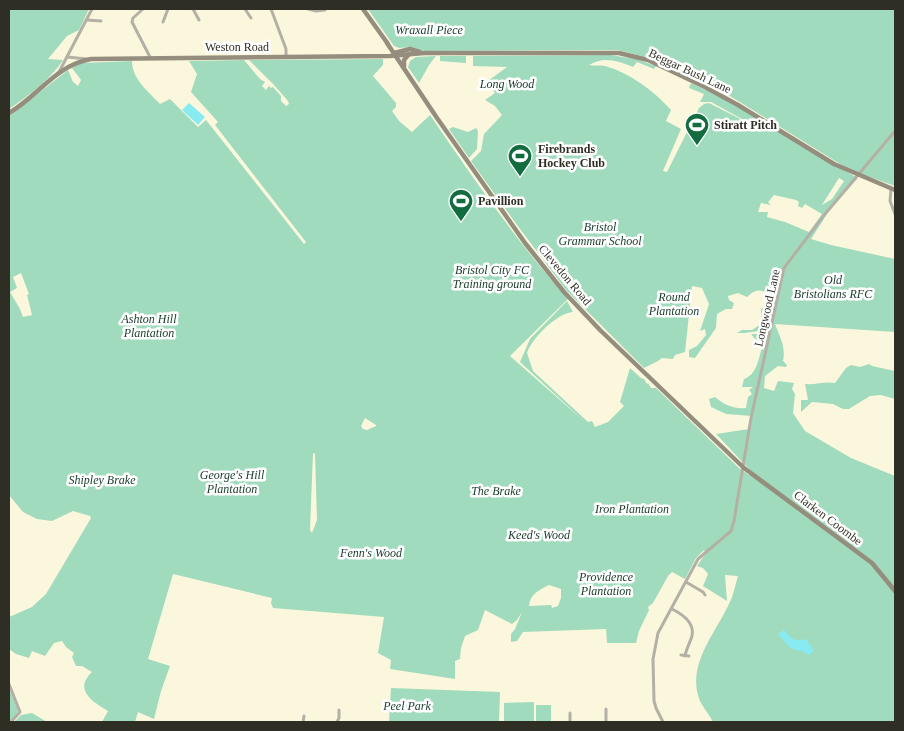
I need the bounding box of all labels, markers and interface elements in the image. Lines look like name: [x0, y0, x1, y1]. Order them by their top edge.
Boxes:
park label: Wraxall Piece: [395, 23, 463, 37]
street label: Weston Road: [205, 40, 269, 54]
street label: Beggar Bush Lane: [647, 46, 733, 96]
park label: Long Wood: [479, 77, 535, 91]
sports icon: Stiratt Pitch: [684, 112, 710, 146]
place label: Stiratt Pitch: [714, 118, 777, 132]
place label: Firebrands Hockey Club: [538, 142, 605, 170]
sports icon: Firebrands Hockey Club: [507, 143, 533, 177]
sports icon: Pavillion: [448, 188, 474, 222]
place label: Pavillion: [478, 194, 524, 208]
park label: Bristol Grammar School: [559, 220, 642, 248]
street label: Clevedon Road: [536, 242, 594, 308]
park label: Bristol City FC Training ground: [453, 263, 532, 291]
street label: Longwood Lane: [751, 268, 783, 348]
park label: Old Bristolians RFC: [794, 273, 873, 301]
park label: Round Plantation: [648, 290, 699, 318]
park label: Ashton Hill Plantation: [120, 312, 177, 340]
park label: George's Hill Plantation: [200, 468, 265, 496]
park label: Shipley Brake: [69, 473, 136, 487]
park label: The Brake: [471, 484, 521, 498]
street label: Clarken Coombe: [791, 488, 865, 548]
park label: Iron Plantation: [594, 502, 669, 516]
park label: Keed's Wood: [507, 528, 571, 542]
park label: Fenn's Wood: [339, 546, 403, 560]
park label: Providence Plantation: [578, 570, 634, 598]
park label: Peel Park: [382, 699, 431, 713]

